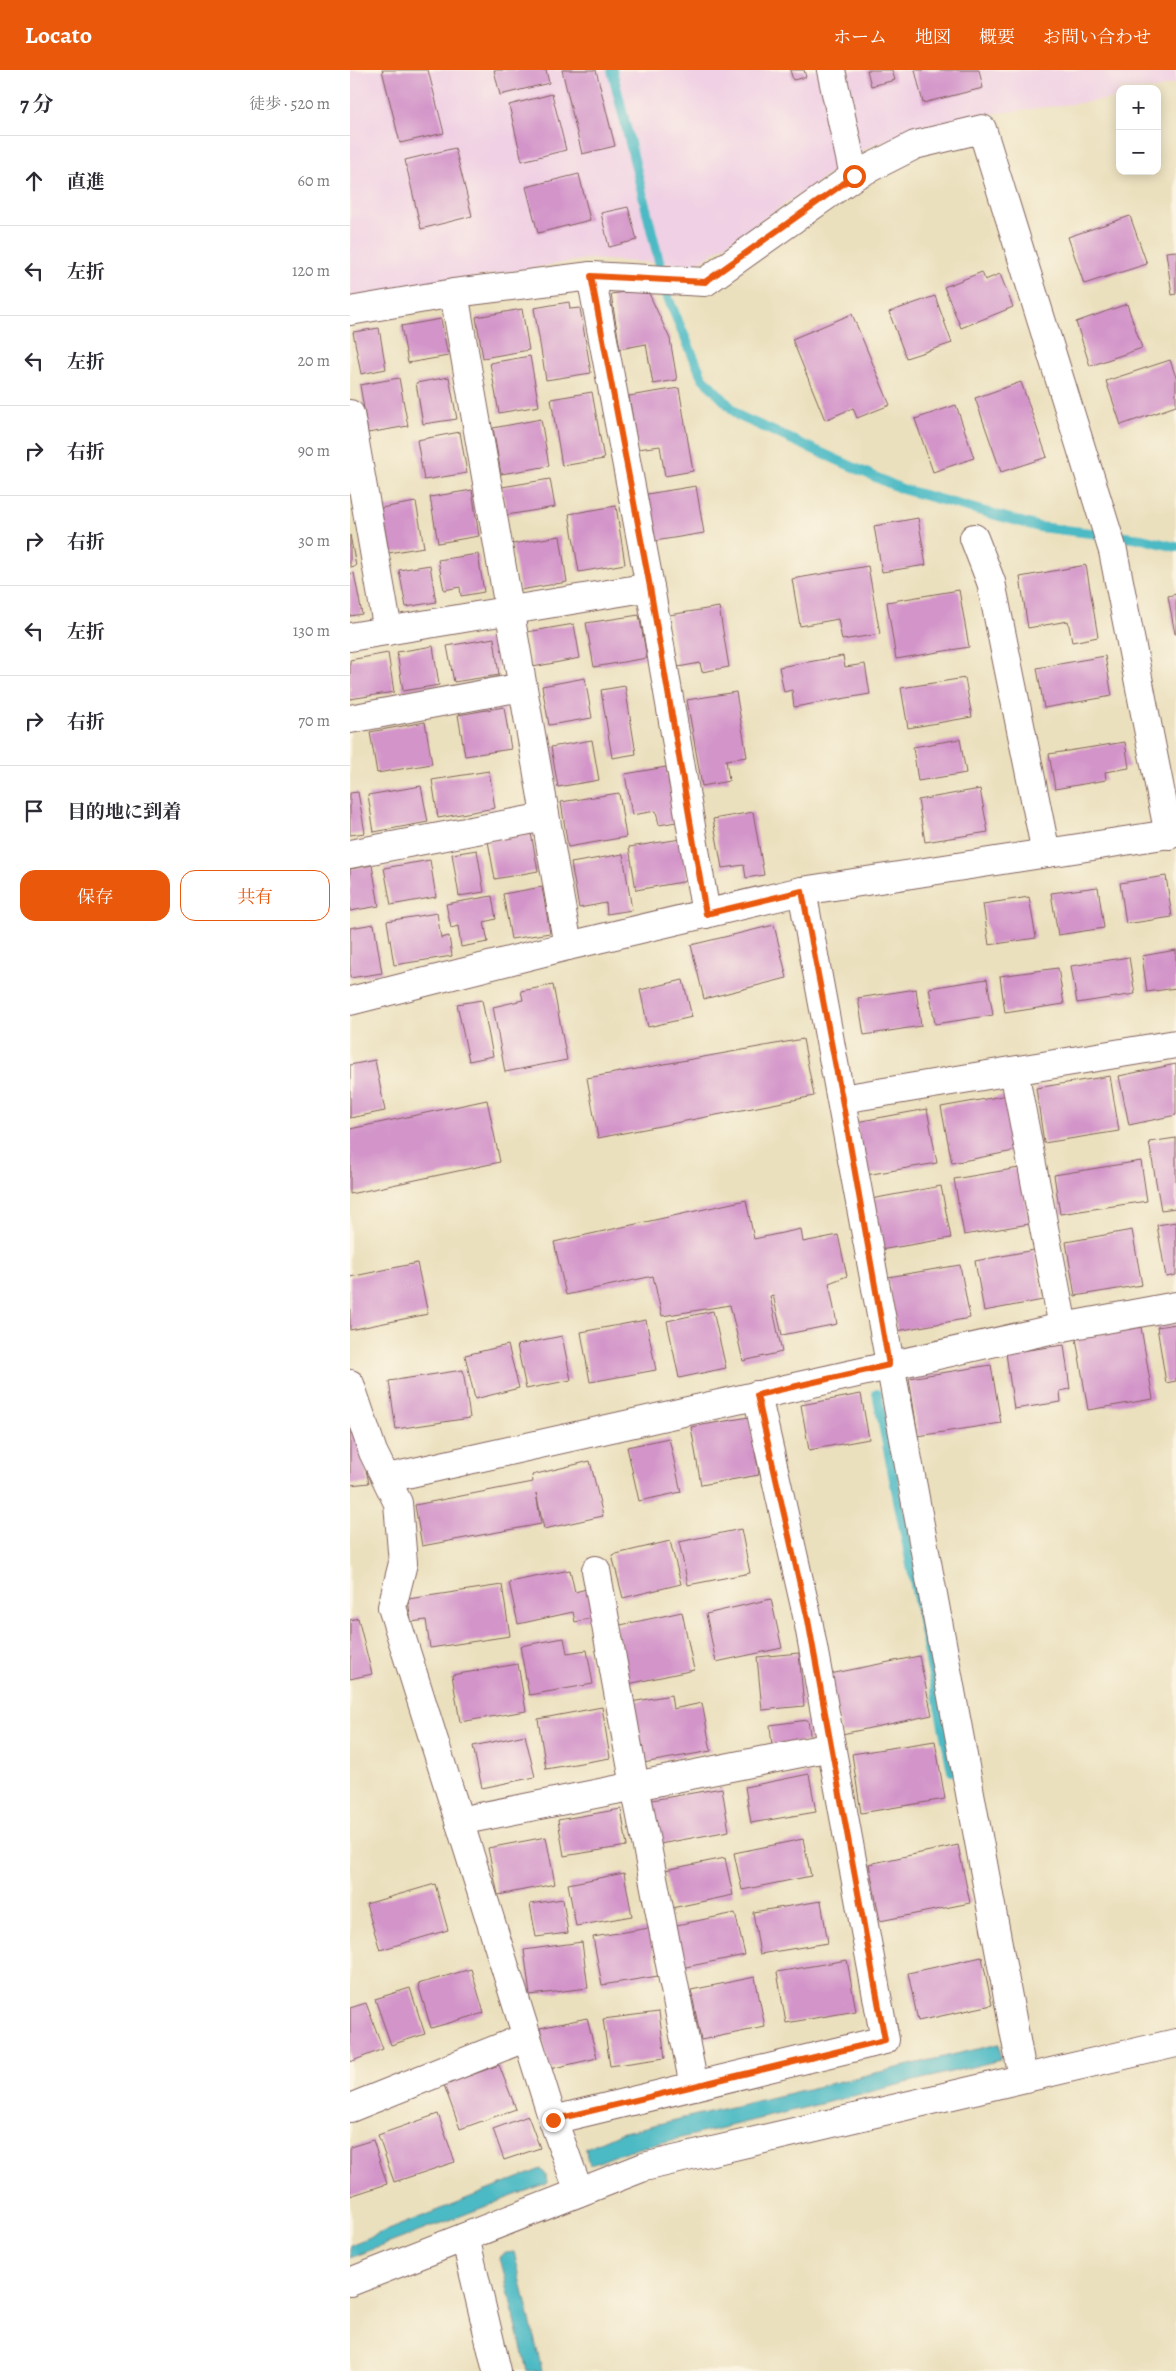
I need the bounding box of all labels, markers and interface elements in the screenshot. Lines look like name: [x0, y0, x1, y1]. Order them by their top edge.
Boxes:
text: Locato: [25, 19, 92, 51]
text: ホーム: [833, 25, 887, 49]
text: 地図: [915, 25, 951, 49]
text: 概要: [979, 25, 1015, 49]
text: お問い合わせ: [1043, 25, 1151, 49]
map controls: [1116, 85, 1161, 175]
button: +: [1116, 85, 1161, 130]
text: 7 分: [20, 90, 54, 118]
text: 徒歩 · 520 m: [249, 93, 330, 115]
button: −: [1116, 130, 1161, 175]
route start: [843, 165, 866, 188]
icon: ahead: [20, 167, 48, 195]
text: 直進: [67, 169, 105, 195]
text: 60 m: [298, 170, 330, 192]
icon: left: [20, 257, 48, 285]
text: 左折: [67, 259, 105, 285]
text: 120 m: [292, 260, 330, 282]
icon: left: [20, 347, 48, 375]
text: 左折: [67, 349, 105, 375]
text: 20 m: [297, 350, 330, 372]
icon: right: [20, 437, 48, 465]
text: 右折: [67, 439, 105, 465]
text: 90 m: [298, 440, 330, 462]
icon: right: [20, 527, 48, 555]
text: 右折: [67, 529, 105, 555]
text: 30 m: [298, 530, 330, 552]
icon: left: [20, 617, 48, 645]
text: 左折: [67, 619, 105, 645]
text: 130 m: [293, 620, 330, 642]
icon: right: [20, 707, 48, 735]
text: 右折: [67, 709, 105, 735]
text: 70 m: [298, 710, 330, 732]
icon: arrive: [20, 797, 48, 825]
text: 目的地に到着: [67, 799, 181, 825]
button: 保存: [20, 870, 170, 921]
button: 共有: [180, 870, 330, 921]
route end: [542, 2109, 565, 2132]

